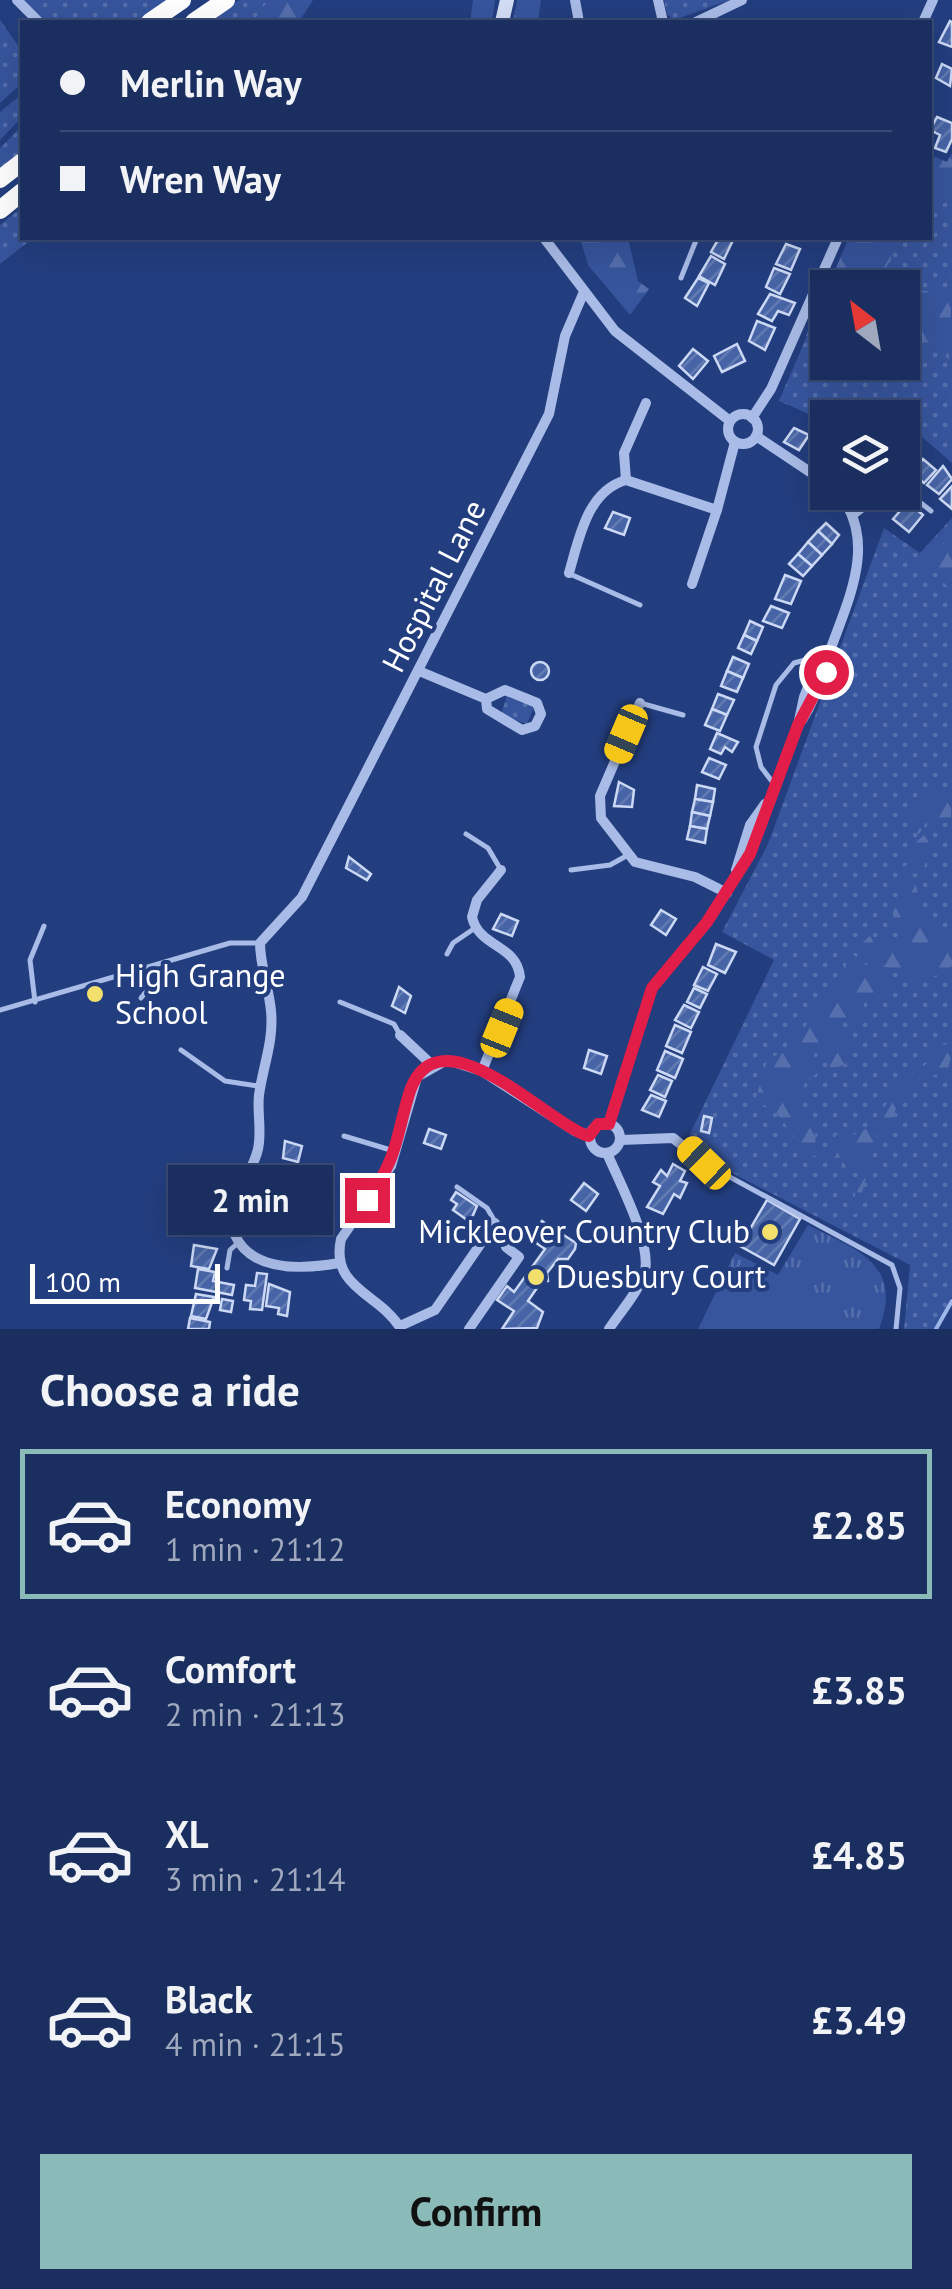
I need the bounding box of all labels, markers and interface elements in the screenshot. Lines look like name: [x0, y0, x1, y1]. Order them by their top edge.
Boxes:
text: Merlin Way: [120, 58, 302, 107]
text: Wren Way: [120, 154, 281, 203]
north arrow: [810, 270, 920, 380]
map controls: [810, 270, 920, 510]
button: layers: [810, 400, 920, 510]
street label: Hospital Lane: [372, 492, 495, 679]
route start: [804, 650, 849, 695]
car: [600, 701, 652, 767]
place label: High Grange School: [115, 954, 286, 1033]
marker: High Grange School: [84, 983, 106, 1005]
car: [477, 995, 527, 1061]
car: [672, 1131, 736, 1195]
callout: 2 min: [167, 1165, 332, 1235]
route end: [345, 1178, 390, 1223]
text: 2 min: [211, 1179, 290, 1221]
place label: Mickleover Country Club: [418, 1210, 750, 1252]
marker: Mickleover Country Club: [759, 1221, 781, 1243]
place label: Duesbury Court: [556, 1255, 766, 1297]
scale bar: [30, 1259, 220, 1304]
text: 100 m: [45, 1263, 121, 1300]
marker: Duesbury Court: [525, 1266, 547, 1288]
text: Choose a ride: [40, 1360, 300, 1418]
icon: car: [45, 1479, 135, 1569]
text: Economy: [165, 1479, 311, 1528]
text: £2.85: [811, 1500, 907, 1549]
text: 1 min · 21:12: [165, 1528, 345, 1570]
icon: car: [45, 1644, 135, 1734]
text: Comfort: [165, 1644, 296, 1693]
text: £3.85: [811, 1665, 907, 1714]
text: 2 min · 21:13: [165, 1693, 345, 1735]
icon: car: [45, 1809, 135, 1899]
text: XL: [165, 1809, 209, 1858]
text: £4.85: [811, 1830, 907, 1879]
text: 3 min · 21:14: [165, 1858, 345, 1900]
icon: car: [45, 1974, 135, 2064]
text: Black: [165, 1974, 253, 2023]
text: £3.49: [811, 1995, 907, 2044]
text: 4 min · 21:15: [165, 2023, 345, 2065]
button: Confirm: [40, 2154, 912, 2269]

